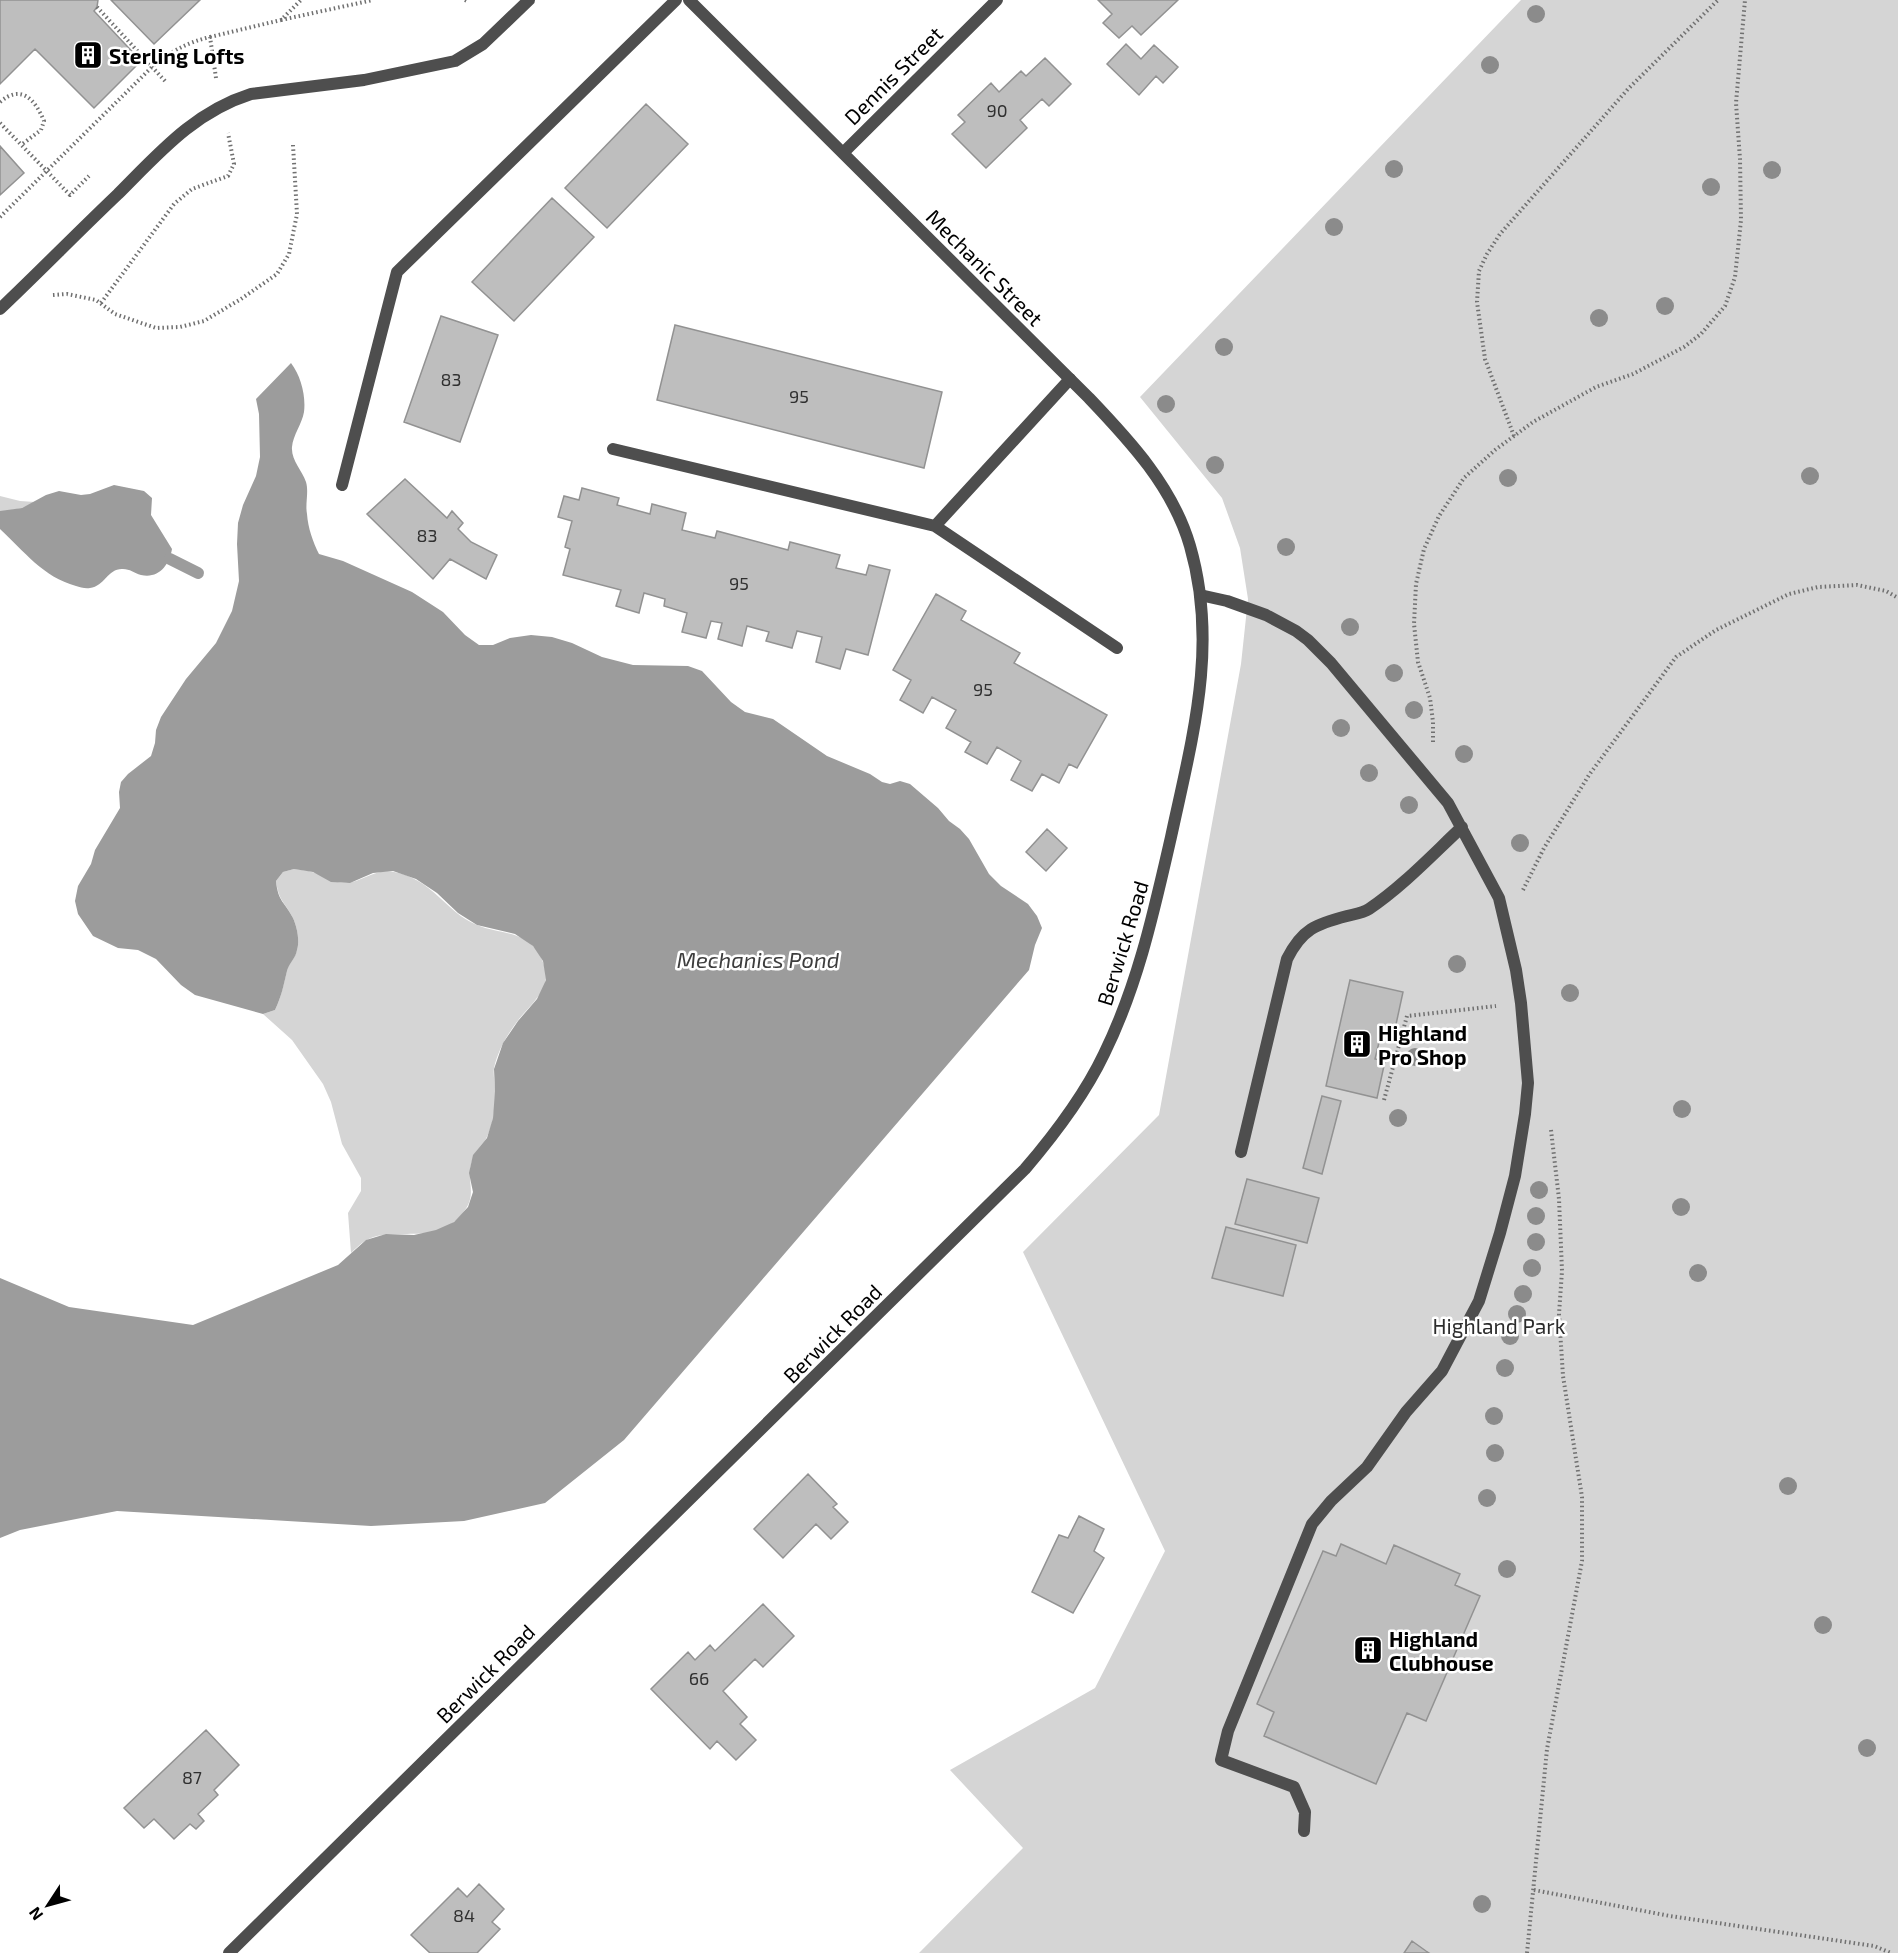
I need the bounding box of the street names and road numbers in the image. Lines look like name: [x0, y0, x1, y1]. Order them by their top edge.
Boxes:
street label: Dennis Street: [839, 21, 947, 129]
street label: Mechanic Street: [922, 204, 1048, 330]
street label: Berwick Road: [1091, 878, 1153, 1008]
street label: Berwick Road: [778, 1279, 886, 1387]
street label: Berwick Road: [431, 1619, 539, 1727]

